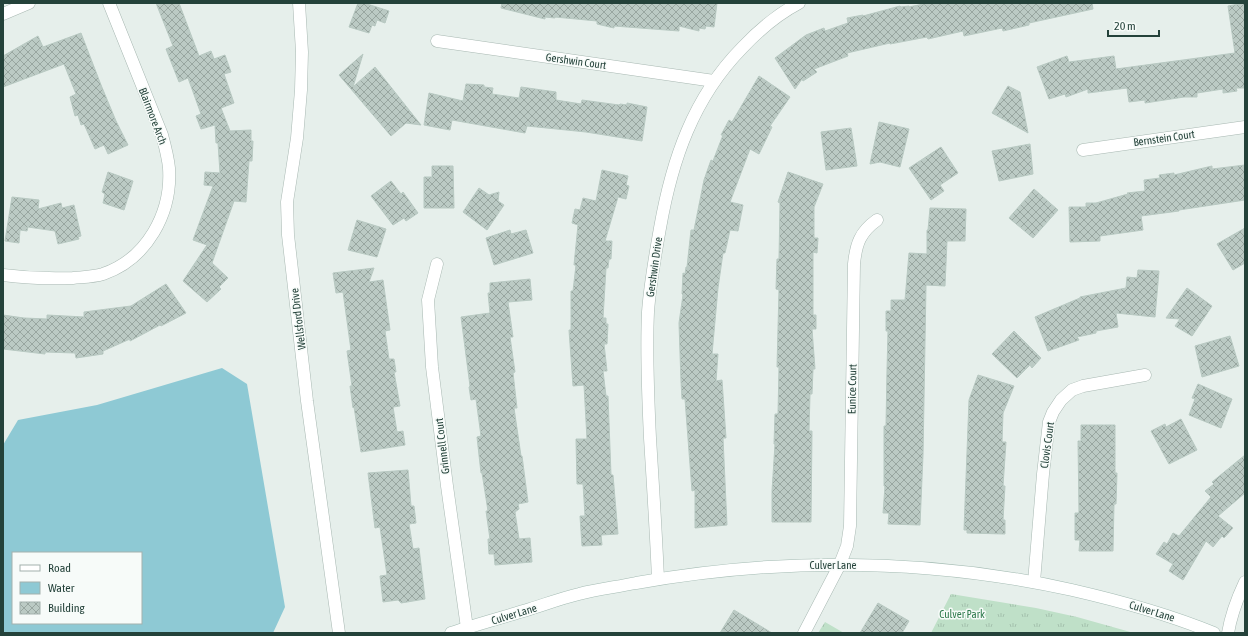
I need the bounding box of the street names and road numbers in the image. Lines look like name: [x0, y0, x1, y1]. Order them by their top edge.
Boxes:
street label: Gershwin Court: [545, 51, 607, 71]
street label: Blairmore Arch: [137, 86, 169, 146]
street label: Bernstein Court: [1133, 128, 1195, 148]
street label: Gershwin Drive: [644, 236, 664, 298]
street label: Wellsford Drive: [288, 288, 308, 350]
street label: Eunice Court: [846, 364, 858, 414]
street label: Grinnell Court: [433, 417, 451, 475]
street label: Clovis Court: [1038, 421, 1056, 469]
street label: Culver Lane: [810, 559, 856, 571]
street label: Culver Lane: [1128, 598, 1176, 624]
street label: Culver Lane: [490, 601, 538, 627]

